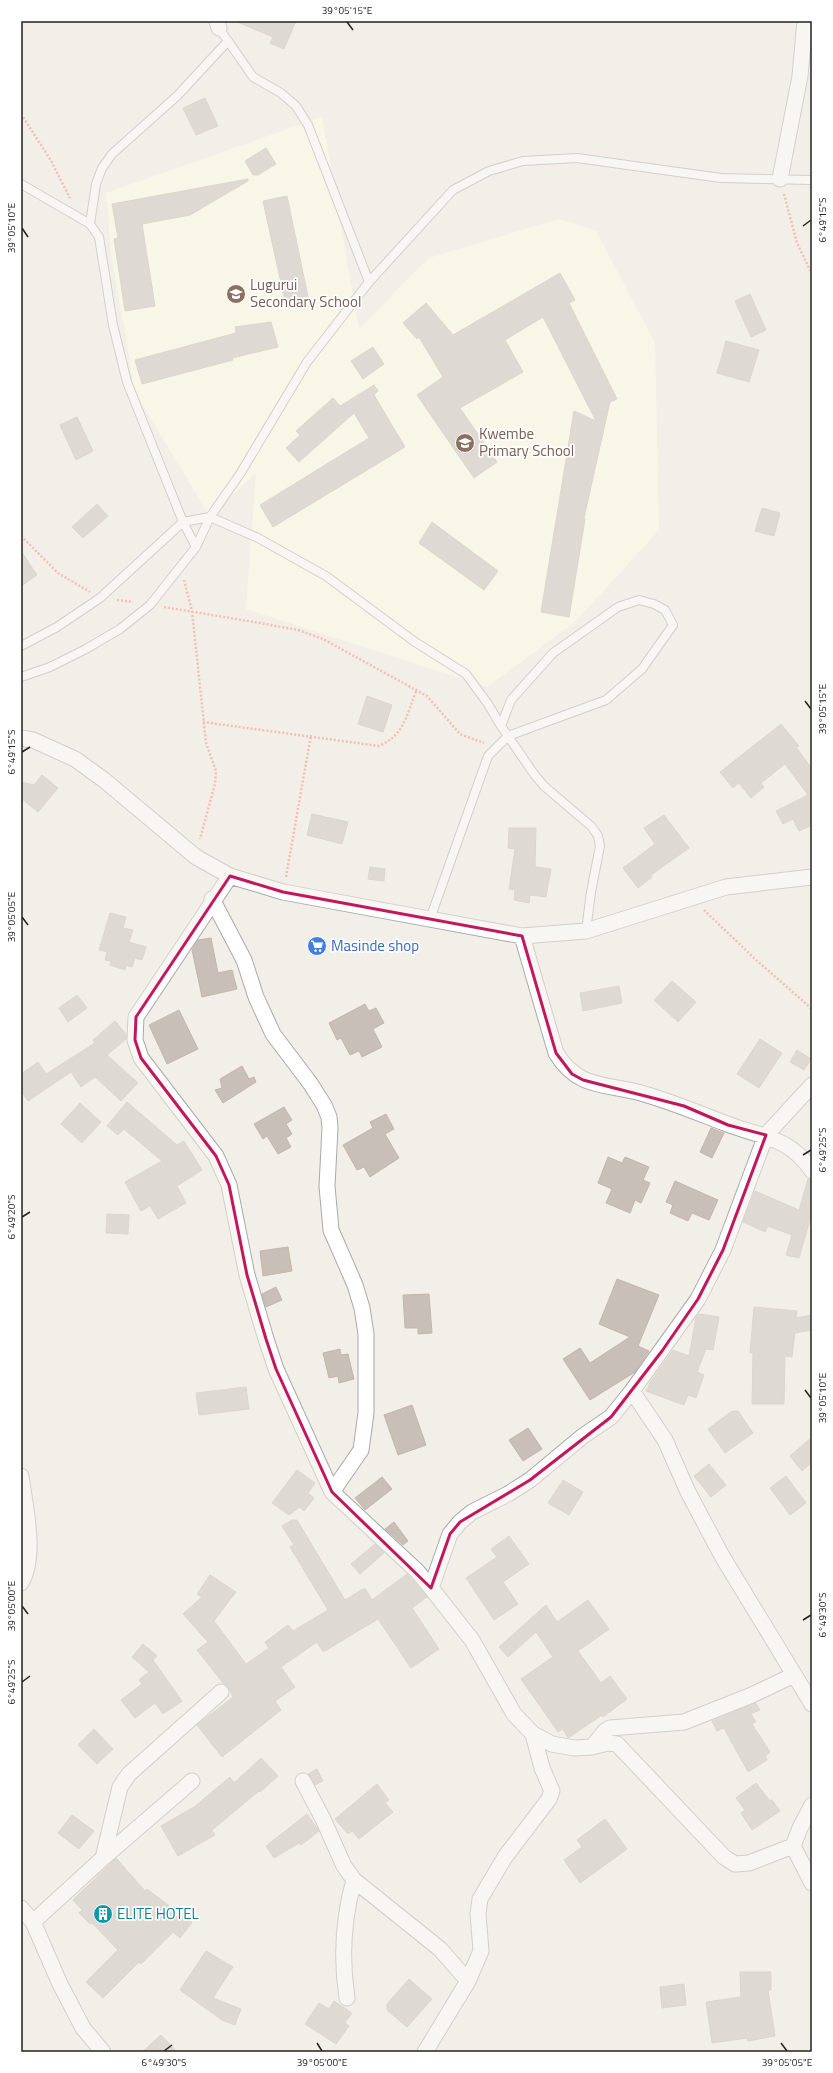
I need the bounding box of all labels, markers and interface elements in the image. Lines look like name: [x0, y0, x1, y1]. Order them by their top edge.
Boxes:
text: 39°05'15"E: [322, 3, 373, 18]
text: 6°49'15"S: [815, 198, 830, 242]
text: 39°05'10"E: [4, 202, 19, 253]
place label: Lugurui Secondary School: [250, 273, 361, 313]
school or university icon: Lugurui Secondary School: [225, 283, 247, 305]
place label: Kwembe Primary School: [479, 422, 574, 462]
school or university icon: Kwembe Primary School: [454, 432, 476, 454]
text: 39°05'15"E: [815, 683, 830, 734]
text: 6°49'15"S: [4, 730, 19, 774]
text: 39°05'05"E: [4, 891, 19, 942]
place label: Masinde shop: [331, 934, 419, 957]
supermarket icon: Masinde shop: [306, 935, 328, 957]
text: 6°49'25"S: [815, 1128, 830, 1172]
text: 6°49'20"S: [4, 1195, 19, 1239]
text: 39°05'10"E: [815, 1372, 830, 1423]
text: 39°05'00"E: [4, 1580, 19, 1631]
text: 6°49'30"S: [815, 1593, 830, 1637]
text: 6°49'25"S: [4, 1660, 19, 1704]
place label: ELITE HOTEL: [117, 1902, 199, 1925]
building icon: ELITE HOTEL: [92, 1903, 114, 1925]
text: 6°49'30"S: [142, 2055, 186, 2070]
text: 39°05'00"E: [297, 2055, 348, 2070]
text: 39°05'05"E: [762, 2055, 813, 2070]

